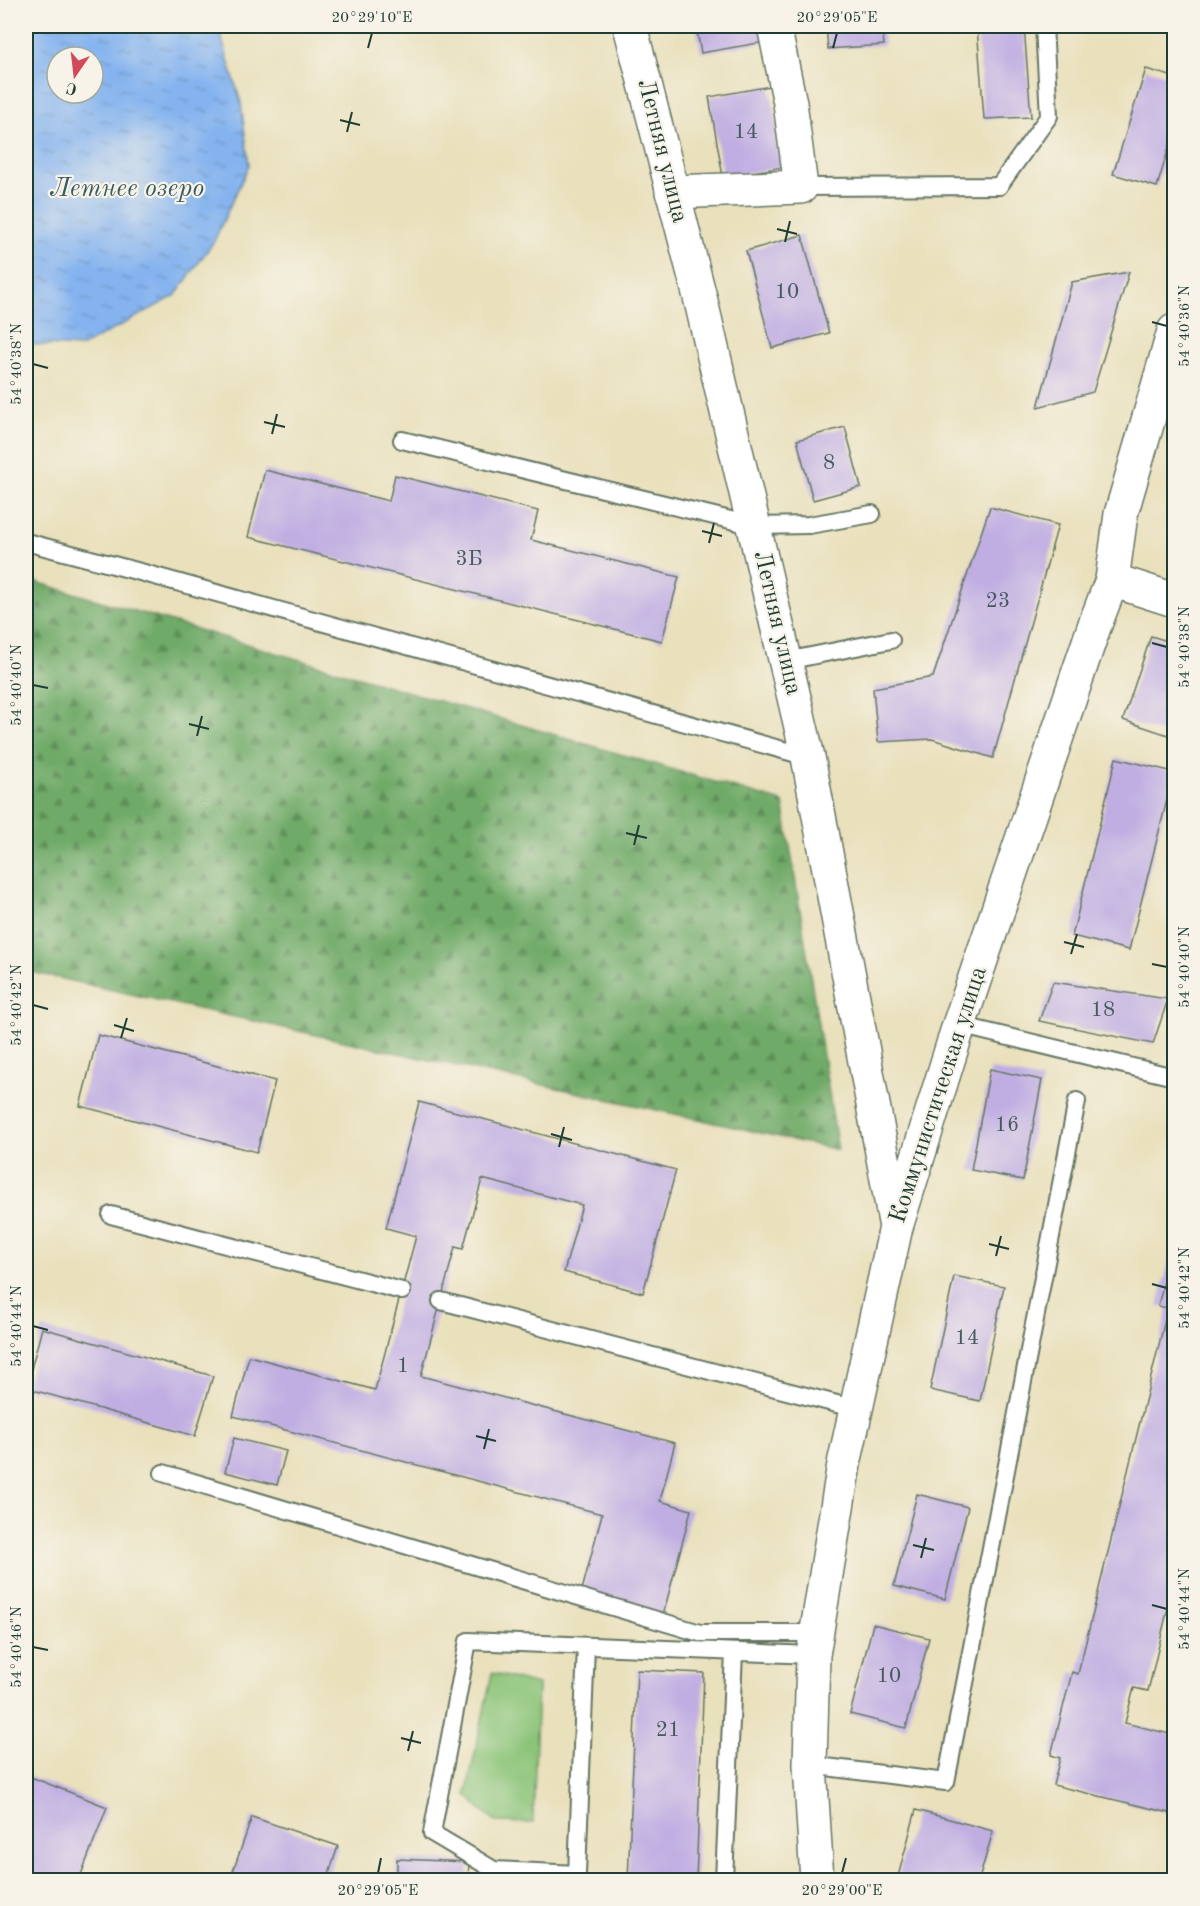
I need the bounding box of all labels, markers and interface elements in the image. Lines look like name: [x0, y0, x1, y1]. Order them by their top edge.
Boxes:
text: 20°29'10"E: [332, 11, 412, 26]
text: 20°29'05"E: [797, 11, 877, 26]
north arrow: [45, 45, 105, 105]
street label: Летняя улица: [633, 77, 691, 225]
text: С: [65, 79, 79, 97]
house number: 14: [734, 122, 758, 143]
water label: Летнее озеро: [50, 176, 204, 202]
house number: 10: [775, 282, 799, 303]
text: 54°40'36"N: [1178, 285, 1193, 367]
text: 54°40'38"N: [10, 323, 25, 405]
house number: 8: [823, 453, 835, 474]
house number: 3Б: [455, 549, 483, 570]
street label: Летняя улица: [749, 549, 805, 698]
house number: 23: [986, 591, 1010, 612]
text: 54°40'38"N: [1178, 606, 1193, 688]
text: 54°40'40"N: [10, 644, 25, 726]
text: 54°40'40"N: [1178, 926, 1193, 1008]
street label: Коммунистическая улица: [886, 963, 992, 1226]
text: 54°40'42"N: [10, 964, 25, 1046]
house number: 18: [1091, 1000, 1115, 1021]
house number: 16: [995, 1115, 1019, 1136]
text: 54°40'42"N: [1178, 1247, 1193, 1329]
text: 54°40'44"N: [10, 1285, 25, 1367]
house number: 14: [955, 1328, 979, 1349]
house number: 1: [397, 1356, 409, 1377]
text: 54°40'44"N: [1178, 1568, 1193, 1650]
text: 54°40'46"N: [10, 1606, 25, 1688]
house number: 10: [877, 1666, 901, 1687]
house number: 21: [656, 1720, 680, 1741]
text: 20°29'05"E: [338, 1884, 418, 1899]
text: 20°29'00"E: [802, 1884, 882, 1899]

